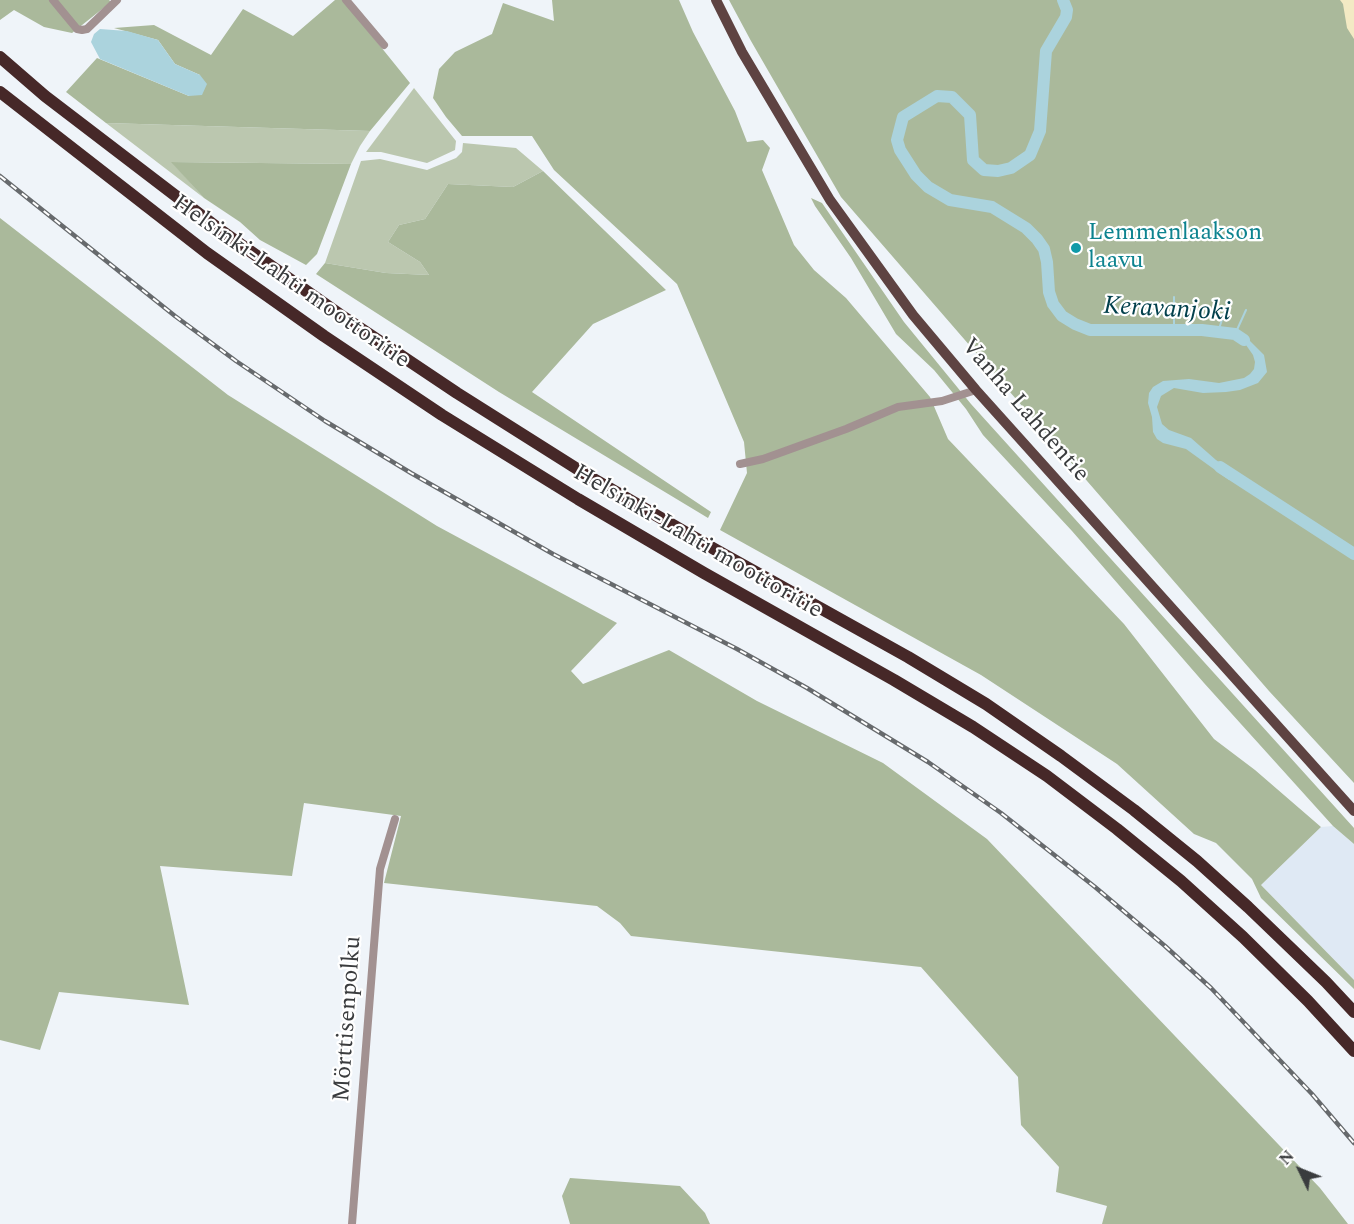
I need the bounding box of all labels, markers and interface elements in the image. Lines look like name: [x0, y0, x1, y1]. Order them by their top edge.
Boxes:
street label: Helsinki-Lahti moottoritie: [166, 190, 414, 376]
place label: Lemmenlaakson laavu: [1088, 220, 1262, 276]
marker: Lemmenlaakson laavu: [1069, 241, 1083, 255]
water label: Keravanjoki: [1103, 292, 1231, 330]
street label: Vanha Lahdentie: [954, 333, 1094, 489]
street label: Helsinki-Lahti moottoritie: [567, 460, 827, 626]
street label: Mörttisenpolku: [329, 935, 369, 1103]
north arrow: [1270, 1140, 1330, 1200]
text: N: [1274, 1145, 1300, 1171]

